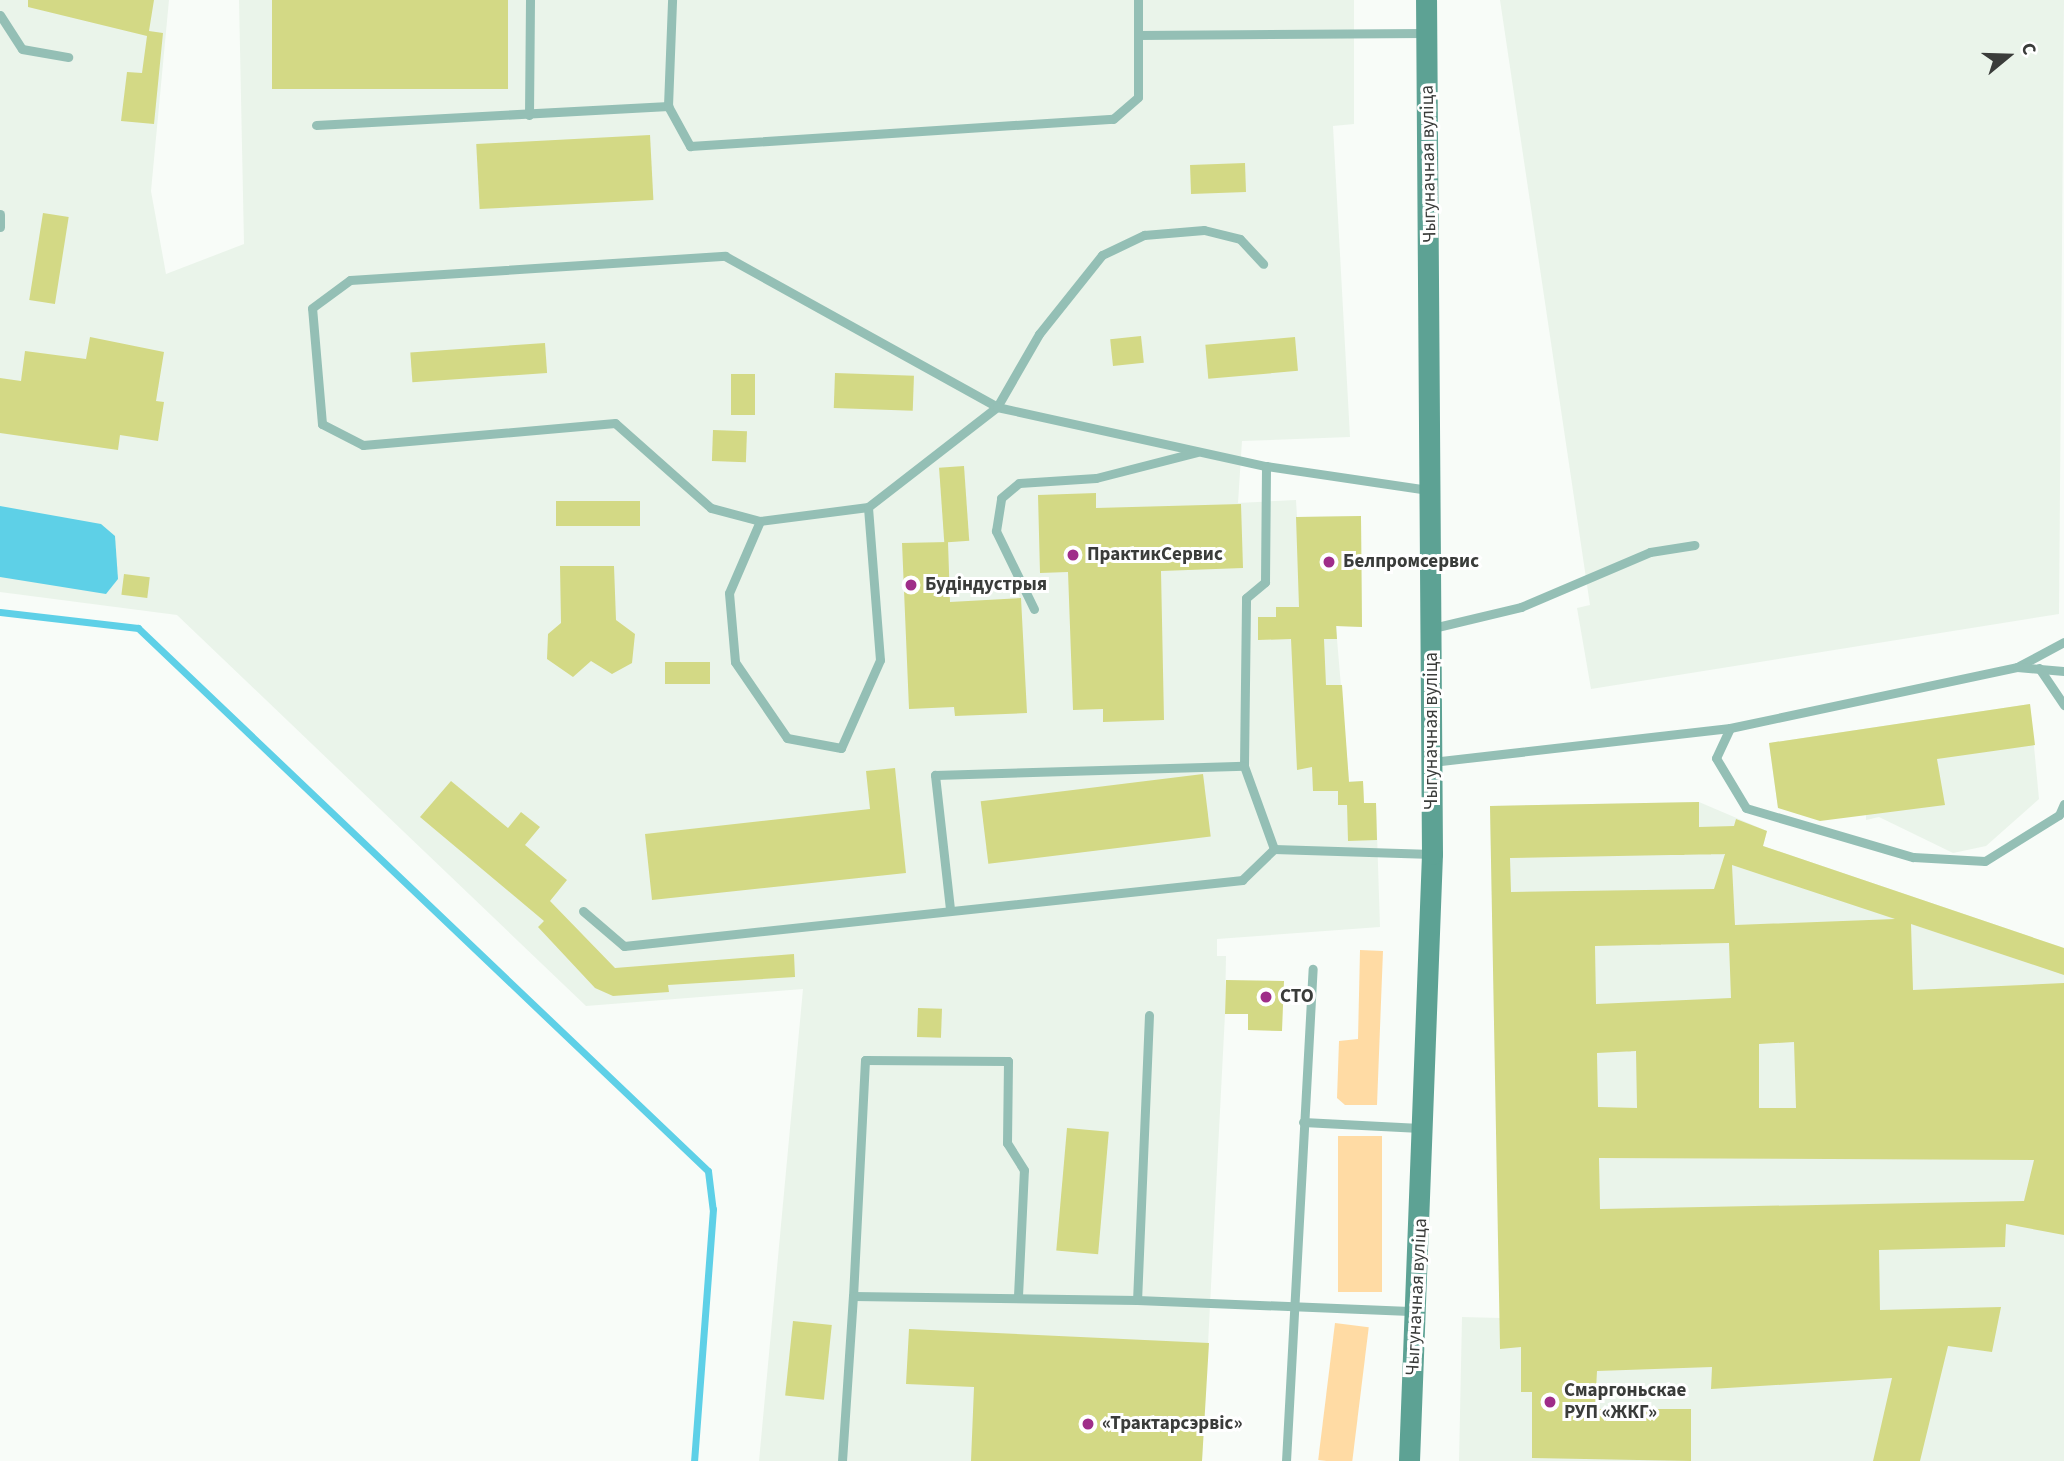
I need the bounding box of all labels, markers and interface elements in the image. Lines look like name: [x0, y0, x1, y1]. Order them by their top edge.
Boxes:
north arrow: [1973, 21, 2043, 91]
text: С: [2014, 39, 2043, 59]
street label: Чыгуначная вуліца: [1416, 85, 1442, 243]
place label: ПрактикСервис: [1087, 544, 1223, 566]
marker: ПрактикСервис: [1065, 547, 1081, 563]
place label: Белпромсервис: [1343, 551, 1479, 573]
marker: Белпромсервис: [1321, 554, 1337, 570]
place label: Будіндустрыя: [925, 574, 1047, 596]
marker: Будіндустрыя: [903, 577, 919, 593]
street label: Чыгуначная вуліца: [1421, 652, 1443, 810]
place label: СТО: [1280, 986, 1314, 1008]
marker: СТО: [1258, 989, 1274, 1005]
street label: Чыгуначная вуліца: [1401, 1218, 1433, 1376]
place label: Смаргоньскае РУП «ЖКГ»: [1564, 1380, 1686, 1424]
marker: Смаргоньскае РУП «ЖКГ»: [1542, 1394, 1558, 1410]
place label: «Трактарсэрвіс»: [1102, 1413, 1243, 1435]
marker: «Трактарсэрвіс»: [1080, 1416, 1096, 1432]

